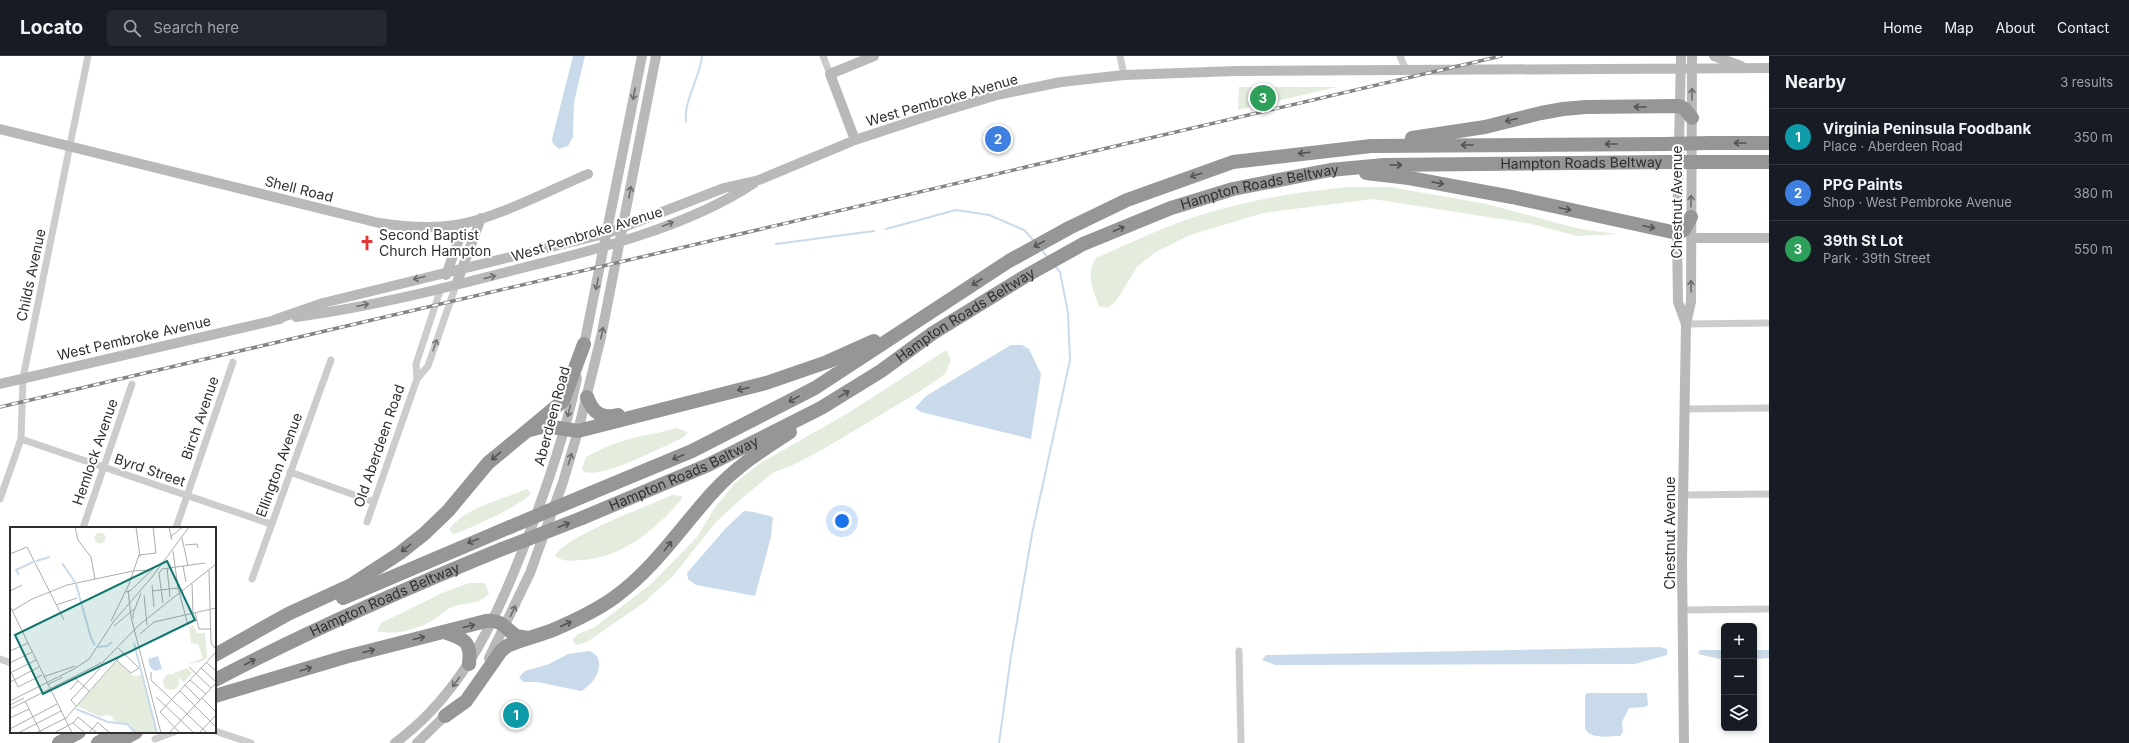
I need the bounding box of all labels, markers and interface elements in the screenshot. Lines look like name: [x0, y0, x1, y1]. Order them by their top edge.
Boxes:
search box: [107, 10, 387, 46]
text: Locato: [20, 16, 83, 39]
icon: search: [121, 17, 143, 39]
text: Search here: [153, 18, 239, 37]
text: Home: [1883, 19, 1922, 36]
text: Map: [1944, 19, 1974, 36]
text: About: [1996, 19, 2035, 36]
text: Contact: [2057, 19, 2109, 36]
street label: West Pembroke Avenue: [864, 70, 1020, 129]
text: Nearby: [1785, 72, 1846, 92]
text: 3 results: [2060, 74, 2113, 90]
pin: 3: [1250, 83, 1276, 113]
one-way arrow: [630, 87, 638, 100]
one-way arrow: [1688, 88, 1696, 101]
one-way arrow: [1634, 103, 1647, 111]
one-way arrow: [1505, 117, 1518, 124]
text: Virginia Peninsula Foodbank: [1823, 119, 2031, 138]
pin: 2: [985, 124, 1011, 154]
text: 1: [1795, 129, 1801, 145]
text: 350 m: [2074, 129, 2113, 145]
text: Place · Aberdeen Road: [1823, 138, 1963, 154]
one-way arrow: [1734, 139, 1747, 147]
one-way arrow: [1605, 140, 1618, 148]
one-way arrow: [1461, 141, 1474, 149]
street label: Chestnut Avenue: [1668, 146, 1685, 258]
one-way arrow: [1298, 150, 1311, 157]
street label: Hampton Roads Beltway: [1500, 153, 1663, 172]
street label: Hampton Roads Beltway: [1178, 160, 1339, 213]
one-way arrow: [1389, 161, 1402, 169]
one-way arrow: [1190, 171, 1202, 179]
street label: Shell Road: [263, 172, 335, 205]
text: PPG Paints: [1823, 175, 1903, 194]
one-way arrow: [1431, 179, 1444, 187]
text: 2: [1794, 185, 1802, 201]
text: 380 m: [2074, 185, 2113, 201]
one-way arrow: [626, 186, 634, 199]
text: Shop · West Pembroke Avenue: [1823, 194, 2012, 210]
one-way arrow: [1687, 195, 1695, 208]
street label: West Pembroke Avenue: [509, 202, 664, 265]
one-way arrow: [1558, 205, 1571, 213]
one-way arrow: [662, 220, 674, 228]
one-way arrow: [1642, 223, 1655, 231]
one-way arrow: [1112, 224, 1124, 232]
place label: Second Baptist Church Hampton: [379, 226, 491, 259]
street label: Childs Avenue: [12, 227, 49, 323]
text: 39th St Lot: [1823, 231, 1903, 250]
church icon: Second Baptist Church Hampton: [358, 234, 376, 252]
one-way arrow: [1033, 241, 1045, 249]
text: 3: [1794, 241, 1802, 257]
text: 550 m: [2074, 241, 2113, 257]
text: Park · 39th Street: [1823, 250, 1930, 266]
street label: Hampton Roads Beltway: [892, 264, 1038, 366]
one-way arrow: [483, 272, 496, 280]
one-way arrow: [413, 275, 426, 282]
one-way arrow: [592, 277, 600, 290]
one-way arrow: [971, 278, 982, 286]
one-way arrow: [1687, 280, 1695, 293]
one-way arrow: [356, 300, 369, 308]
street label: West Pembroke Avenue: [55, 312, 212, 363]
one-way arrow: [598, 327, 606, 340]
one-way arrow: [432, 338, 439, 351]
street label: Aberdeen Road: [530, 364, 573, 467]
street label: Birch Avenue: [177, 374, 222, 462]
street label: Old Aberdeen Road: [350, 382, 408, 510]
one-way arrow: [736, 385, 749, 393]
one-way arrow: [838, 389, 850, 397]
street label: Hemlock Avenue: [68, 396, 121, 507]
one-way arrow: [788, 396, 800, 404]
one-way arrow: [565, 404, 573, 417]
street label: Ellington Avenue: [252, 410, 305, 519]
street label: Hampton Roads Beltway: [606, 432, 761, 514]
street label: Byrd Street: [112, 449, 188, 490]
one-way arrow: [491, 451, 502, 460]
one-way arrow: [567, 453, 574, 466]
one-way arrow: [672, 454, 684, 461]
street label: Chestnut Avenue: [1661, 477, 1678, 589]
your location: [832, 511, 852, 531]
one-way arrow: [557, 520, 569, 528]
inset map: [10, 527, 216, 733]
one-way arrow: [468, 538, 480, 546]
one-way arrow: [664, 541, 673, 552]
one-way arrow: [400, 544, 411, 553]
street label: Hampton Roads Beltway: [307, 558, 462, 640]
one-way arrow: [510, 605, 517, 617]
one-way arrow: [559, 620, 571, 627]
one-way arrow: [462, 621, 475, 629]
map controls: [1721, 623, 1757, 731]
button: +: [1721, 623, 1757, 659]
one-way arrow: [412, 633, 425, 641]
one-way arrow: [363, 646, 376, 654]
one-way arrow: [243, 657, 255, 665]
button: −: [1721, 659, 1757, 695]
one-way arrow: [299, 665, 312, 672]
one-way arrow: [452, 676, 460, 687]
button: layers: [1721, 695, 1757, 731]
pin: 1: [503, 700, 529, 730]

